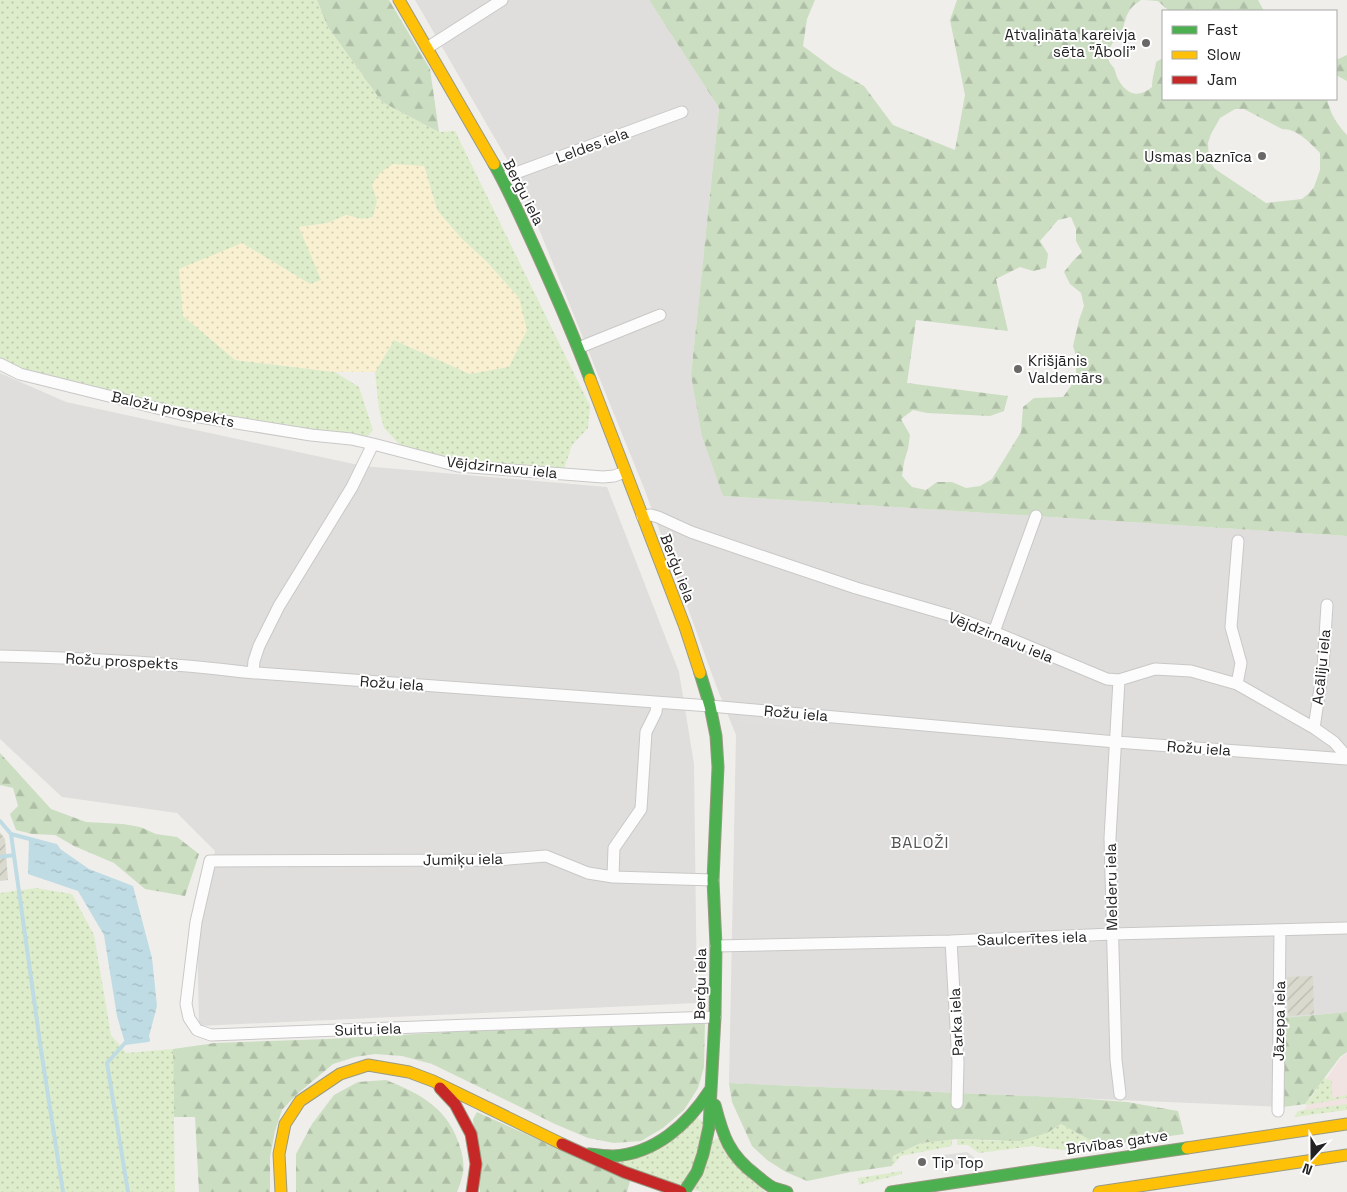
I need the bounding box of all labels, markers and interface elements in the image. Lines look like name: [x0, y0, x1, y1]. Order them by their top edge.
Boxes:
legend: [1162, 10, 1337, 100]
text: Fast: [1207, 20, 1238, 39]
place label: Atvaļināta kareivja sēta "Āboli": [1005, 25, 1136, 61]
marker: Atvaļināta kareivja sēta "Āboli": [1140, 37, 1152, 49]
text: Slow: [1207, 45, 1241, 64]
text: Jam: [1207, 70, 1237, 89]
street label: Leldes iela: [553, 123, 631, 167]
place label: Usmas baznīca: [1144, 147, 1252, 166]
marker: Usmas baznīca: [1256, 150, 1268, 162]
street label: Berģu iela: [499, 156, 549, 229]
place label: Krišjānis Valdemārs: [1028, 351, 1103, 387]
marker: Krišjānis Valdemārs: [1012, 363, 1024, 375]
street label: Baložu prospekts: [110, 387, 237, 431]
street label: Vējdzirnavu iela: [446, 452, 559, 482]
street label: Berģu iela: [656, 531, 700, 605]
street label: Vējdzirnavu iela: [946, 607, 1057, 667]
street label: Acāliju iela: [1308, 628, 1334, 706]
street label: Rožu prospekts: [65, 649, 179, 673]
street label: Rožu iela: [359, 671, 425, 695]
street label: Rožu iela: [763, 701, 829, 725]
street label: Rožu iela: [1166, 736, 1232, 760]
district label: BALOŽI: [891, 832, 949, 853]
street label: Melderu iela: [1101, 843, 1121, 931]
street label: Jumiķu iela: [423, 849, 504, 869]
street label: Saulcerītes iela: [977, 927, 1088, 949]
street label: Berģu iela: [690, 948, 710, 1020]
street label: Jāzepa iela: [1269, 980, 1289, 1061]
street label: Parka iela: [945, 987, 967, 1057]
street label: Suitu iela: [334, 1018, 402, 1040]
street label: Brīvības gatve: [1065, 1125, 1169, 1159]
north arrow: [1287, 1132, 1337, 1182]
place label: Tip Top: [932, 1153, 984, 1172]
marker: Tip Top: [916, 1156, 928, 1168]
text: N: [1300, 1159, 1315, 1179]

